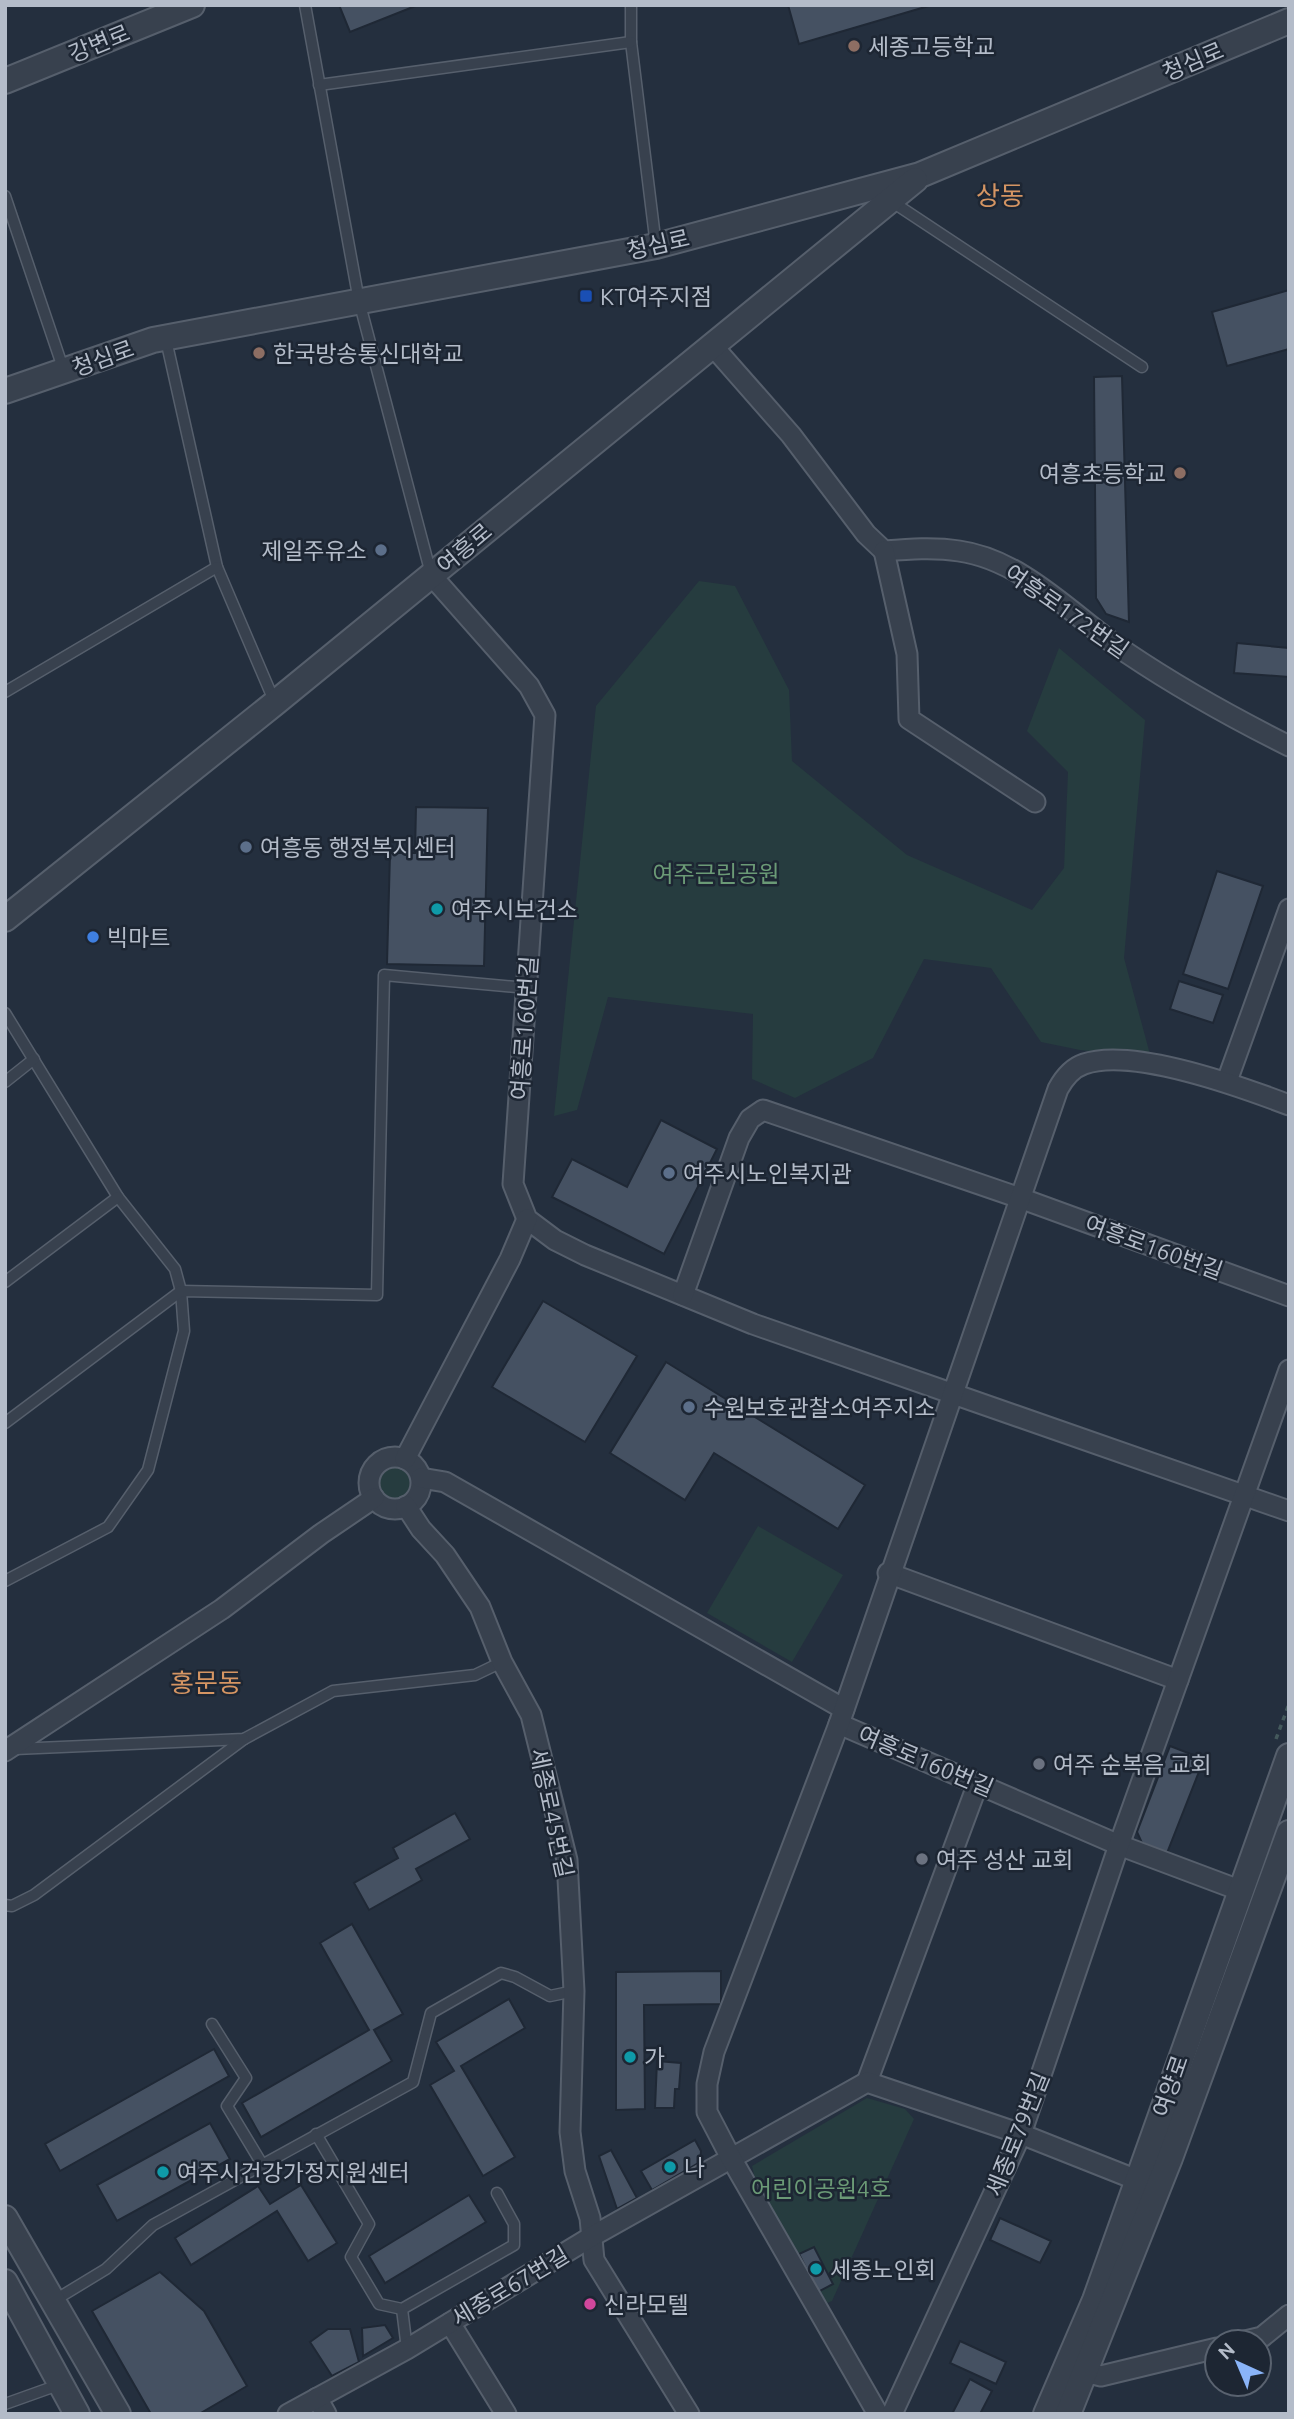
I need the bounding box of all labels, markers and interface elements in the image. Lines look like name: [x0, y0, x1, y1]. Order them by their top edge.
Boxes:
street label: 강변로: [65, 20, 133, 66]
place label: 세종고등학교: [868, 34, 995, 59]
street label: 청심로: [1159, 37, 1227, 85]
marker: 세종고등학교: [846, 38, 862, 54]
district label: 상동: [976, 181, 1024, 210]
street label: 청심로: [624, 225, 692, 263]
place label: KT여주지점: [600, 284, 712, 309]
marker: KT여주지점: [578, 288, 594, 304]
street label: 청심로: [69, 335, 137, 381]
place label: 한국방송통신대학교: [273, 341, 463, 366]
marker: 한국방송통신대학교: [251, 345, 267, 361]
place label: 여흥초등학교: [1039, 461, 1166, 486]
marker: 여흥초등학교: [1172, 465, 1188, 481]
street label: 여흥로: [432, 518, 496, 578]
place label: 제일주유소: [261, 538, 367, 563]
marker: 제일주유소: [373, 542, 389, 558]
street label: 여흥로172번길: [1001, 559, 1133, 663]
place label: 여흥동 행정복지센터: [260, 835, 456, 860]
marker: 여흥동 행정복지센터: [238, 839, 254, 855]
park label: 여주근린공원: [653, 861, 779, 886]
place label: 여주시보건소: [451, 897, 578, 922]
marker: 여주시보건소: [429, 901, 445, 917]
place label: 빅마트: [107, 925, 170, 950]
marker: 빅마트: [85, 929, 101, 945]
street label: 여흥로160번길: [506, 955, 542, 1101]
place label: 여주시노인복지관: [683, 1161, 852, 1186]
marker: 여주시노인복지관: [661, 1165, 677, 1181]
street label: 여흥로160번길: [1082, 1211, 1226, 1283]
place label: 수원보호관찰소여주지소: [703, 1395, 936, 1420]
marker: 수원보호관찰소여주지소: [681, 1399, 697, 1415]
district label: 홍문동: [170, 1668, 242, 1697]
street label: 여흥로160번길: [855, 1721, 997, 1801]
street label: 세종로45번길: [526, 1746, 578, 1880]
place label: 여주 순복음 교회: [1053, 1752, 1212, 1777]
marker: 여주 순복음 교회: [1031, 1756, 1047, 1772]
place label: 여주 성산 교회: [936, 1847, 1074, 1872]
marker: 여주 성산 교회: [914, 1851, 930, 1867]
place label: 가: [644, 2045, 665, 2070]
marker: 가: [622, 2049, 638, 2065]
street label: 여양로: [1148, 2052, 1192, 2120]
street label: 세종로79번길: [981, 2068, 1053, 2200]
place label: 나: [684, 2155, 705, 2180]
marker: 나: [662, 2159, 678, 2175]
place label: 여주시건강가정지원센터: [177, 2160, 410, 2185]
marker: 여주시건강가정지원센터: [155, 2164, 171, 2180]
park label: 어린이공원4호: [751, 2176, 891, 2201]
street label: 세종로67번길: [447, 2241, 573, 2331]
place label: 세종노인회: [830, 2257, 936, 2282]
marker: 세종노인회: [808, 2261, 824, 2277]
place label: 신라모텔: [604, 2292, 689, 2317]
marker: 신라모텔: [582, 2296, 598, 2312]
north arrow: [1203, 2328, 1273, 2398]
text: N: [1213, 2338, 1239, 2364]

